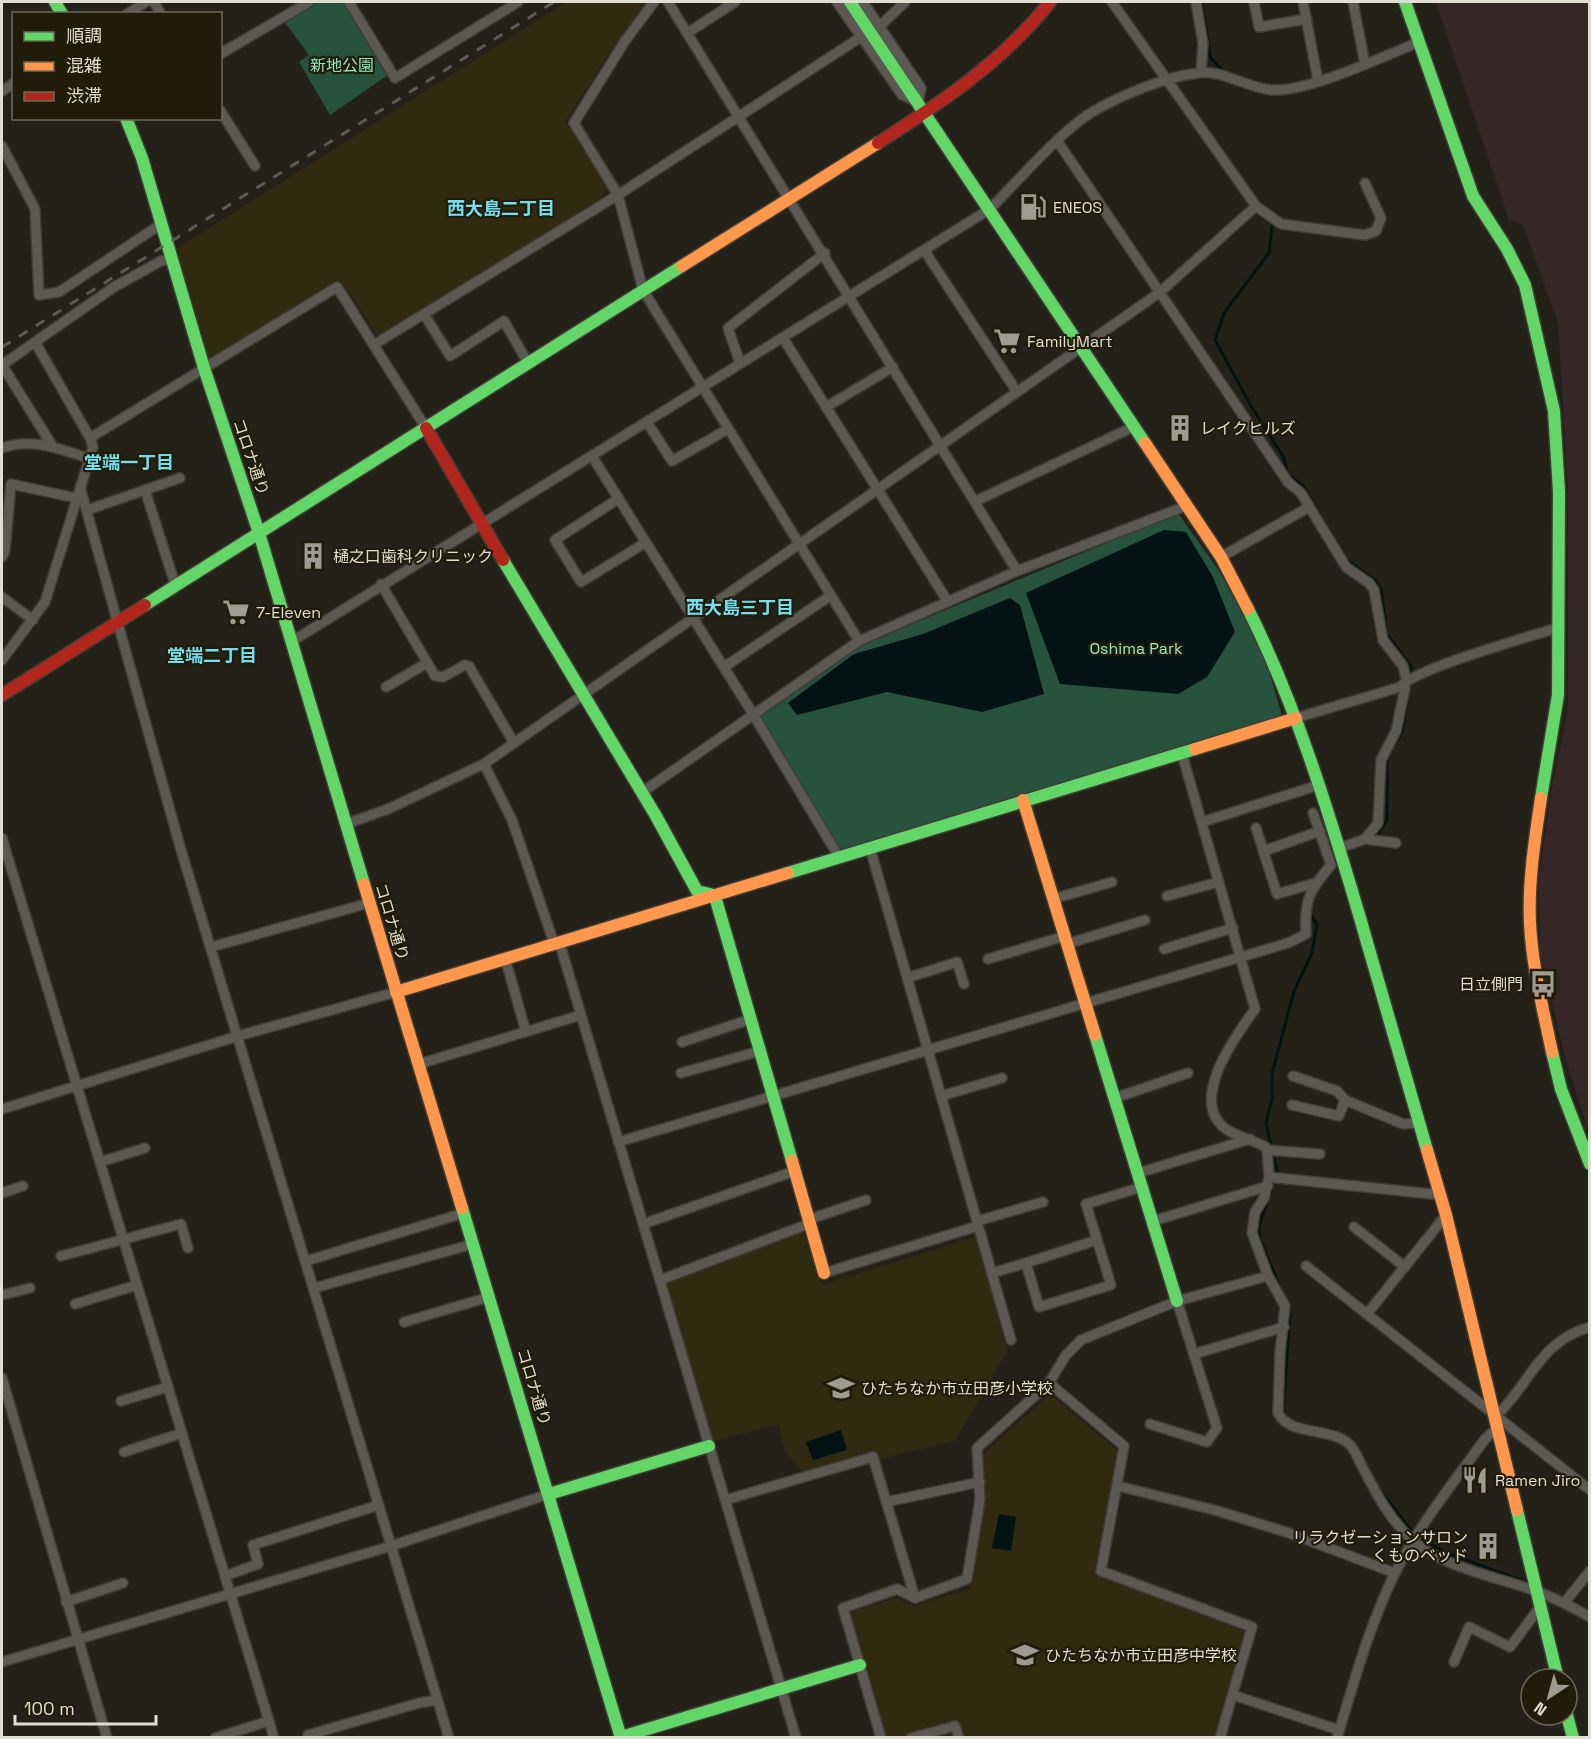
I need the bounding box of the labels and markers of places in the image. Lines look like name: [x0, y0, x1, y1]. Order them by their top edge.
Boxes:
fuel station icon: ENEOS: [1018, 192, 1048, 222]
place label: ENEOS: [1053, 197, 1102, 218]
supermarket icon: FamilyMart: [992, 326, 1022, 356]
place label: FamilyMart: [1027, 331, 1113, 352]
building icon: レイクヒルズ: [1165, 413, 1195, 443]
place label: レイクヒルズ: [1200, 418, 1296, 439]
building icon: 樋之口歯科クリニック: [298, 541, 328, 571]
place label: 樋之口歯科クリニック: [333, 546, 493, 567]
supermarket icon: 7-Eleven: [221, 597, 251, 627]
place label: 7-Eleven: [256, 602, 321, 623]
bus stop icon: 日立側門: [1528, 969, 1558, 999]
place label: 日立側門: [1459, 974, 1523, 995]
school or university icon: ひたちなか市立田彦小学校: [826, 1373, 856, 1403]
place label: ひたちなか市立田彦小学校: [861, 1378, 1053, 1399]
restaurant icon: Ramen Jiro: [1460, 1465, 1490, 1495]
place label: Ramen Jiro: [1495, 1470, 1581, 1491]
place label: リラクゼーションサロン くものベッド: [1292, 1527, 1468, 1566]
building icon: リラクゼーションサロン くものベッド: [1473, 1531, 1503, 1561]
school or university icon: ひたちなか市立田彦中学校: [1010, 1640, 1040, 1670]
place label: ひたちなか市立田彦中学校: [1045, 1645, 1237, 1666]

